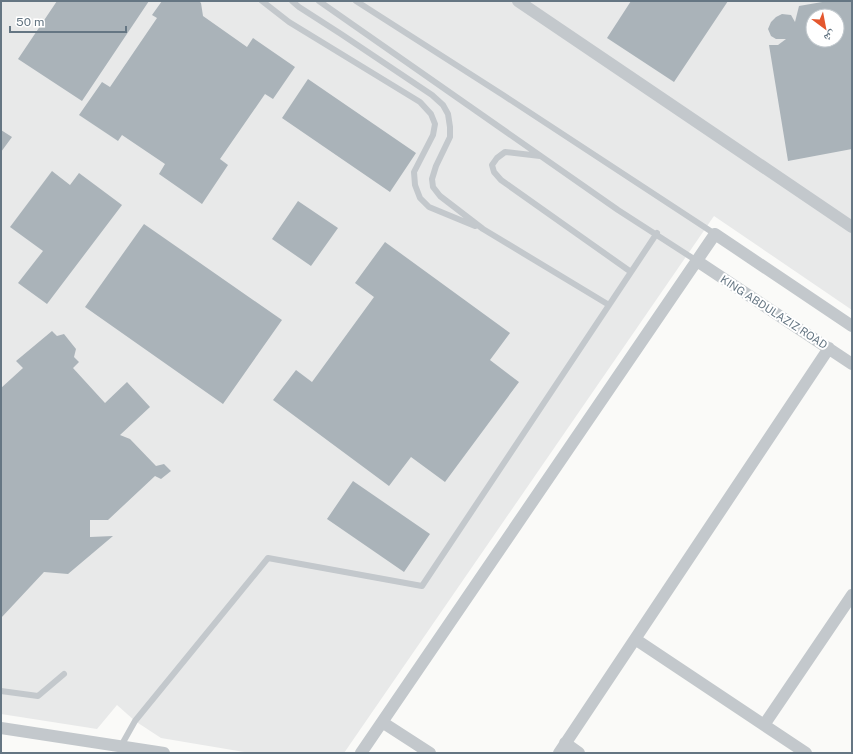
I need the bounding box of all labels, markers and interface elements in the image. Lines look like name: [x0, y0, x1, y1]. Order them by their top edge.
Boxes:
scale bar: [10, 8, 126, 34]
north arrow: [805, 8, 845, 48]
text: 50 m: [16, 15, 44, 29]
text: ش: [821, 27, 838, 45]
street label: KING ABDULAZIZ ROAD: [718, 273, 830, 351]

